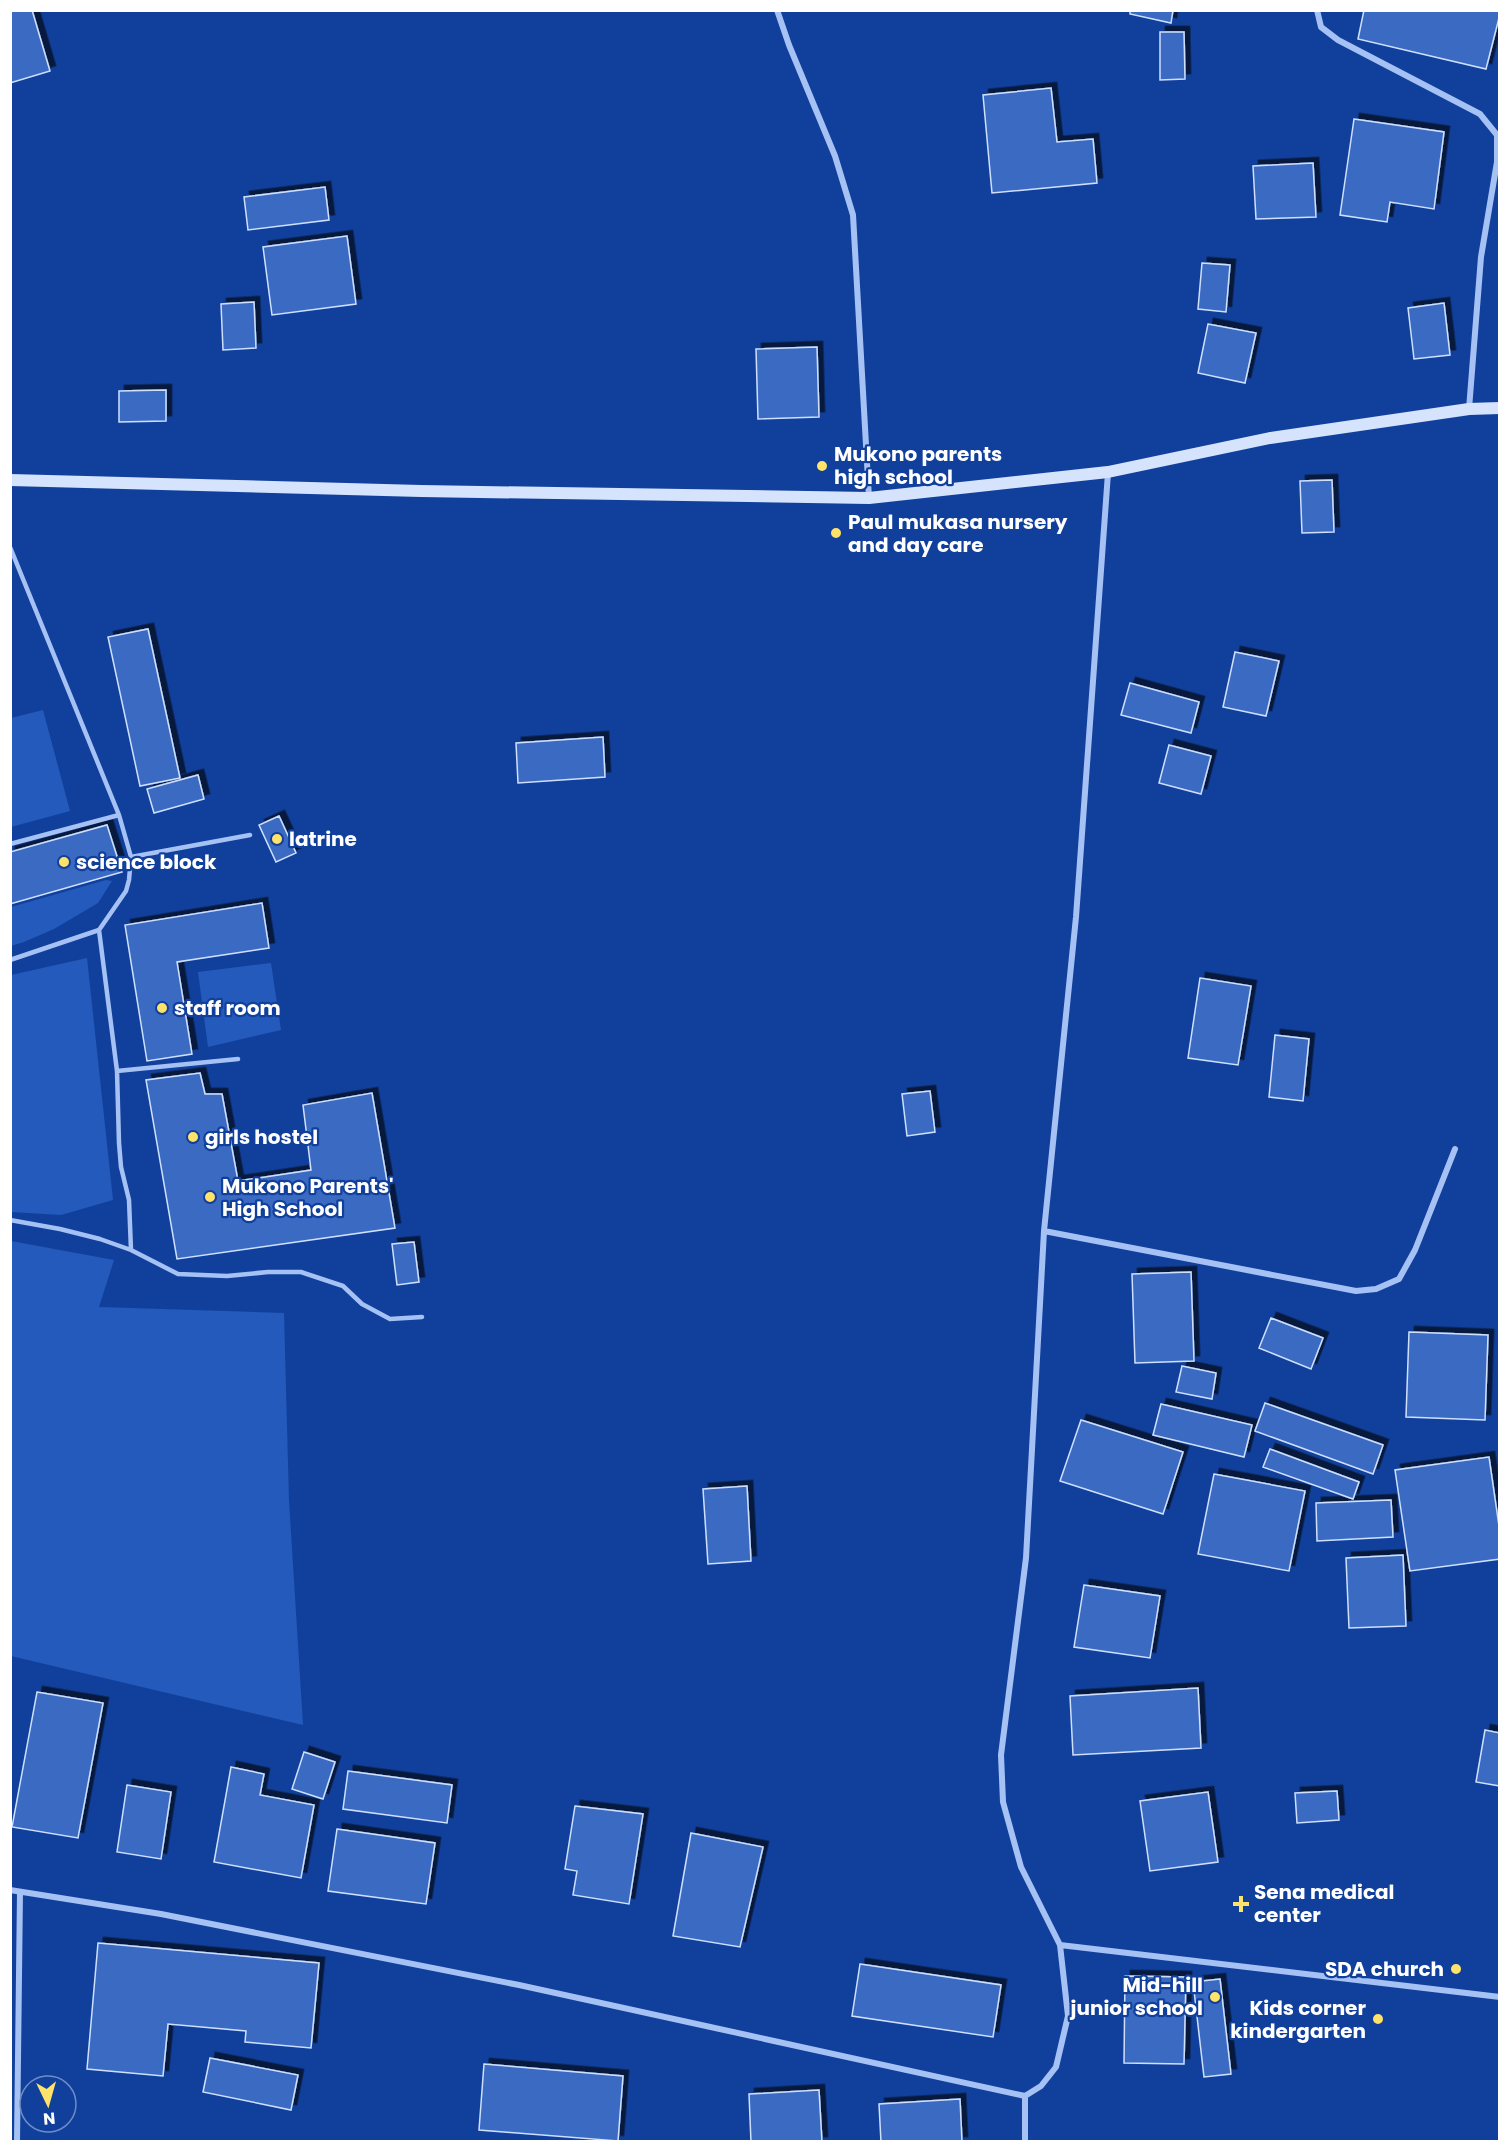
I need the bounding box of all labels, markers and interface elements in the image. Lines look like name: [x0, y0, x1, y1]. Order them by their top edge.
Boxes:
place label: Mukono parents high school: [834, 440, 1002, 491]
marker: Mukono parents high school: [815, 459, 829, 473]
place label: Paul mukasa nursery and day care: [848, 508, 1068, 559]
marker: Paul mukasa nursery and day care: [829, 526, 843, 540]
place label: latrine: [289, 825, 357, 853]
marker: latrine: [270, 832, 284, 846]
place label: science block: [76, 848, 217, 876]
marker: science block: [57, 855, 71, 869]
place label: staff room: [174, 994, 281, 1022]
marker: staff room: [155, 1001, 169, 1015]
place label: girls hostel: [205, 1123, 318, 1151]
marker: girls hostel: [186, 1130, 200, 1144]
place label: Mukono Parents' High School: [222, 1172, 394, 1223]
marker: Mukono Parents' High School: [203, 1190, 217, 1204]
place label: Sena medical center: [1254, 1878, 1394, 1929]
marker: Sena medical center: [1232, 1895, 1250, 1913]
place label: SDA church: [1325, 1955, 1444, 1983]
marker: SDA church: [1449, 1962, 1463, 1976]
place label: Mid-hill junior school: [1070, 1971, 1203, 2022]
marker: Mid-hill junior school: [1208, 1990, 1222, 2004]
place label: Kids corner kindergarten: [1230, 1994, 1366, 2045]
marker: Kids corner kindergarten: [1371, 2012, 1385, 2026]
north arrow: [18, 2074, 78, 2134]
text: N: [42, 2106, 56, 2130]

